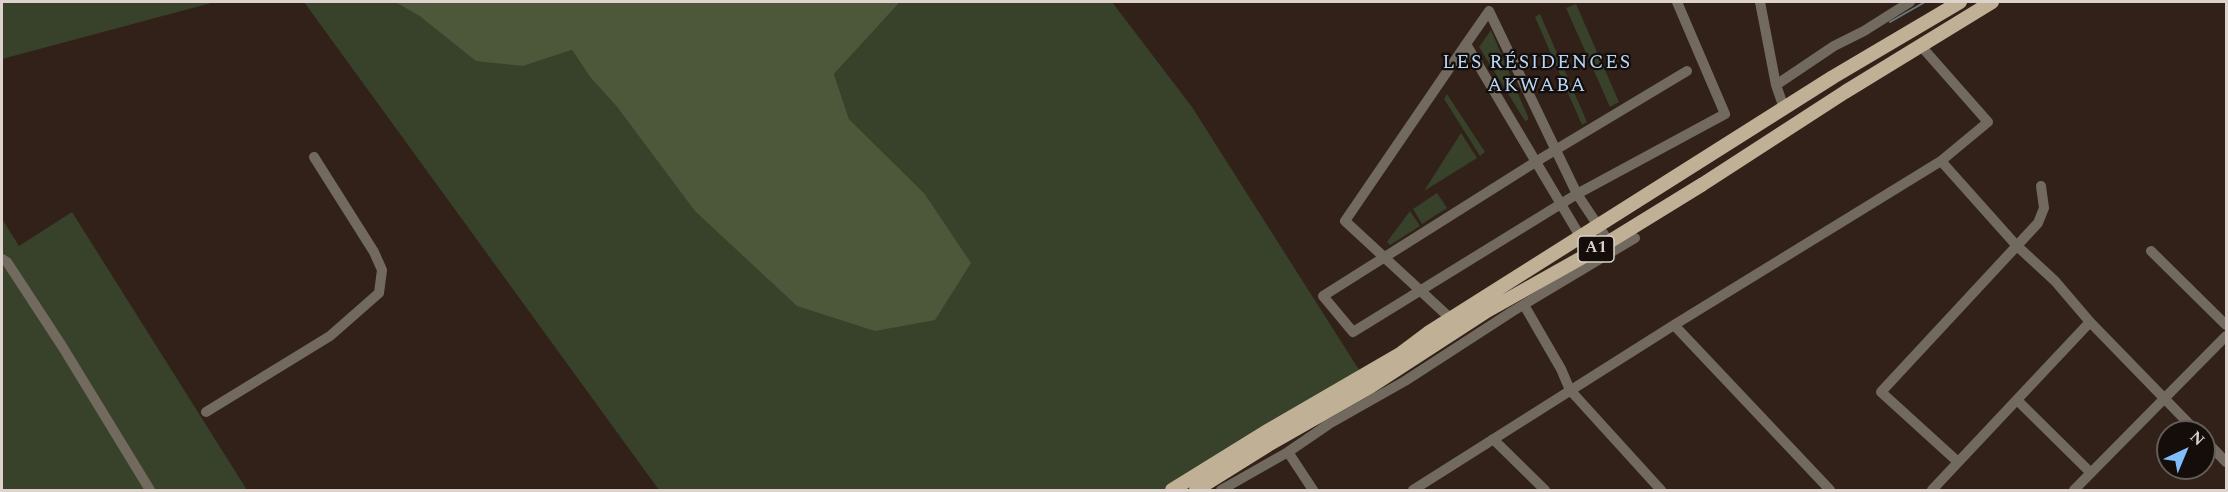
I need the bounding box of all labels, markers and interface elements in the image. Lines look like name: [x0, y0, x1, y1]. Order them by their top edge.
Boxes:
district label: LES RÉSIDENCES AKWABA: [1442, 52, 1632, 99]
road number: A1: [1578, 236, 1614, 262]
north arrow: [2156, 420, 2216, 480]
text: N: [2184, 425, 2210, 452]

